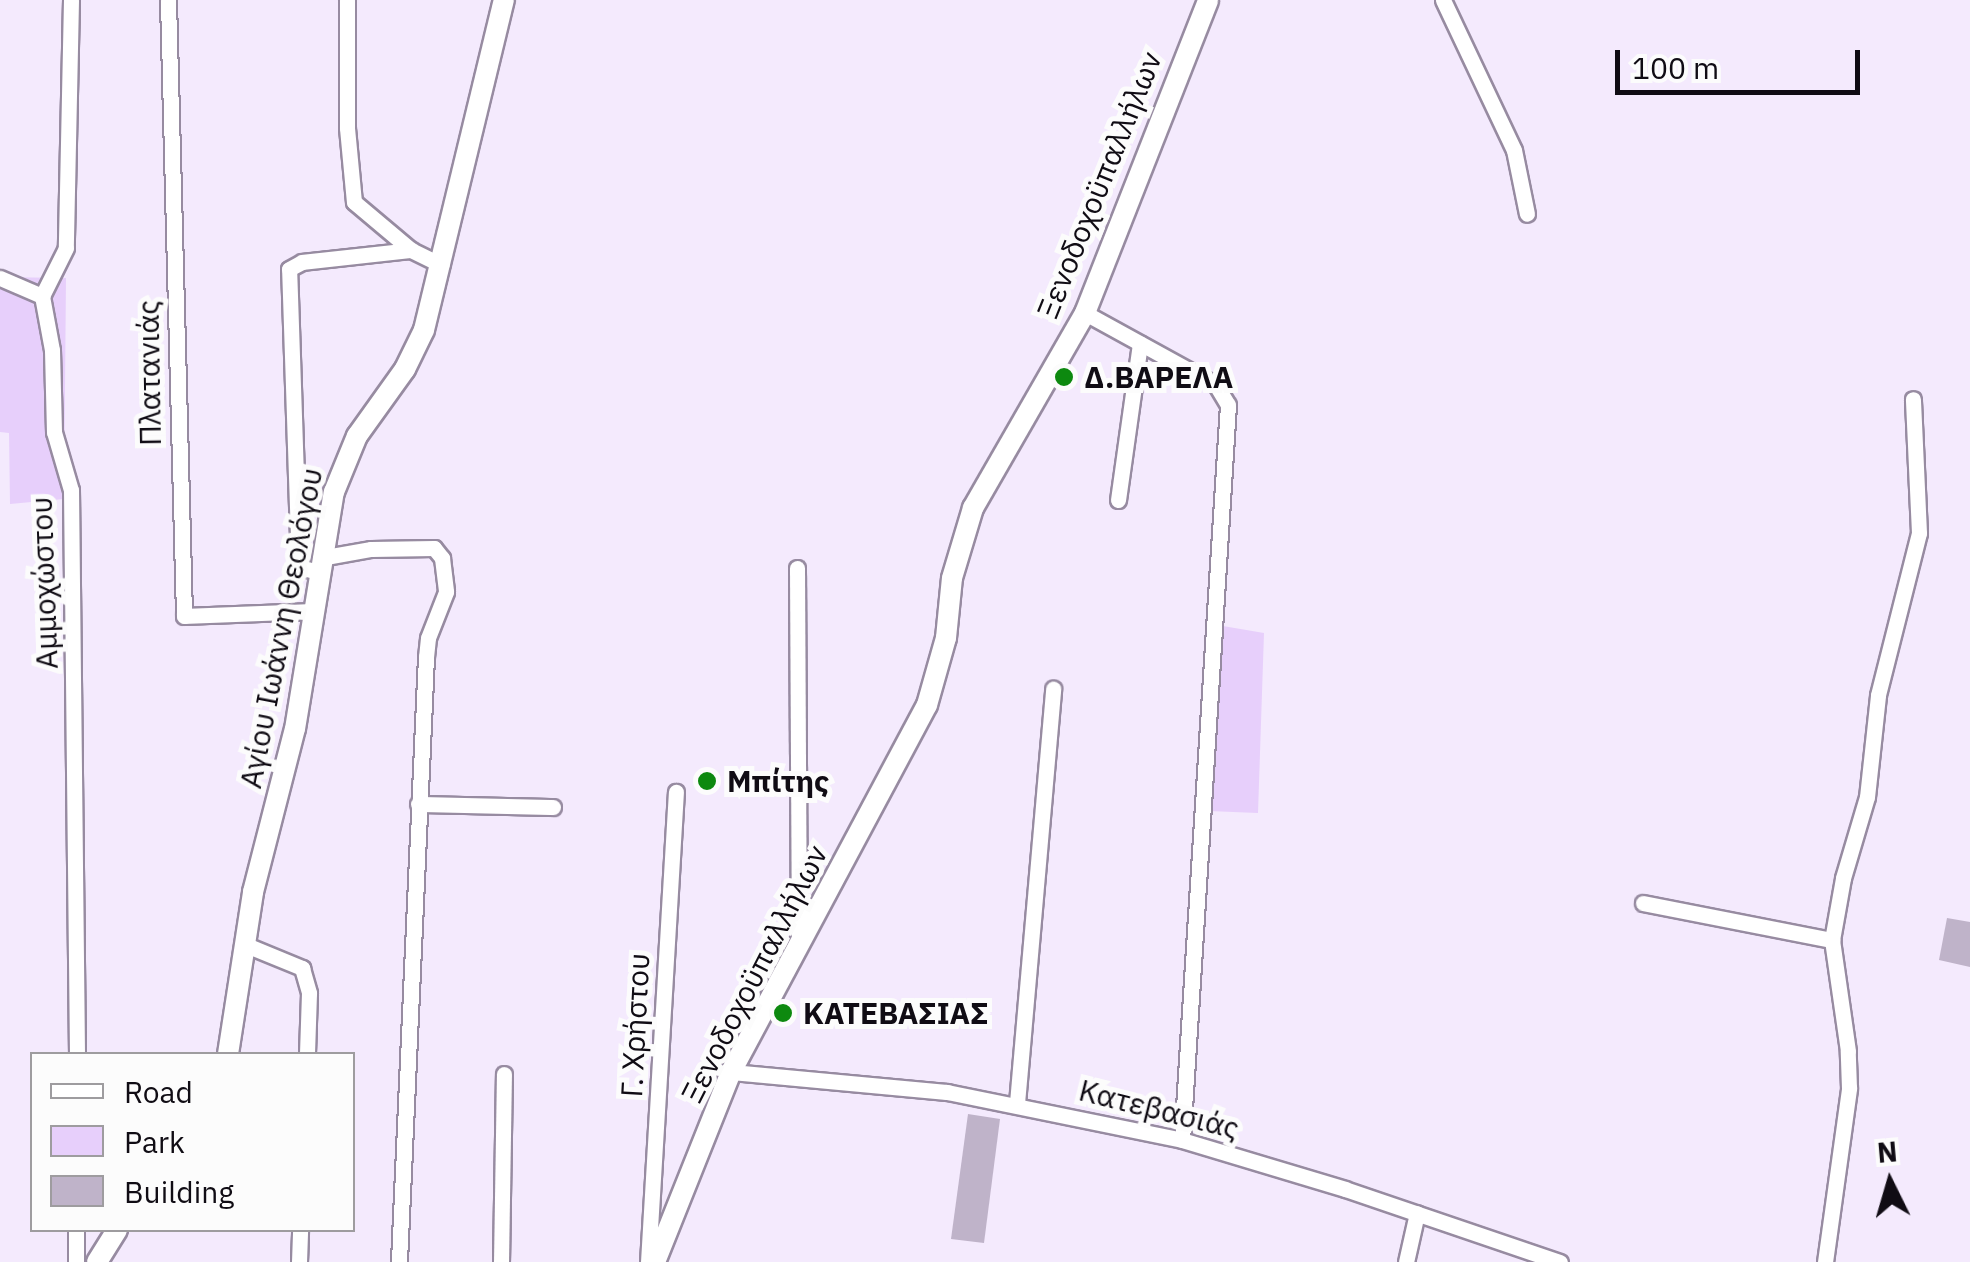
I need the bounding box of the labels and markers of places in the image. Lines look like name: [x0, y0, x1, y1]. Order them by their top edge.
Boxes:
place label: Δ.ΒΑΡΕΛΑ: [1084, 359, 1233, 395]
marker: Δ.ΒΑΡΕΛΑ: [1053, 366, 1075, 388]
place label: Μπίτης: [727, 763, 829, 799]
marker: Μπίτης: [696, 770, 718, 792]
place label: ΚΑΤΕΒΑΣΙΑΣ: [803, 995, 988, 1031]
marker: ΚΑΤΕΒΑΣΙΑΣ: [772, 1002, 794, 1024]

